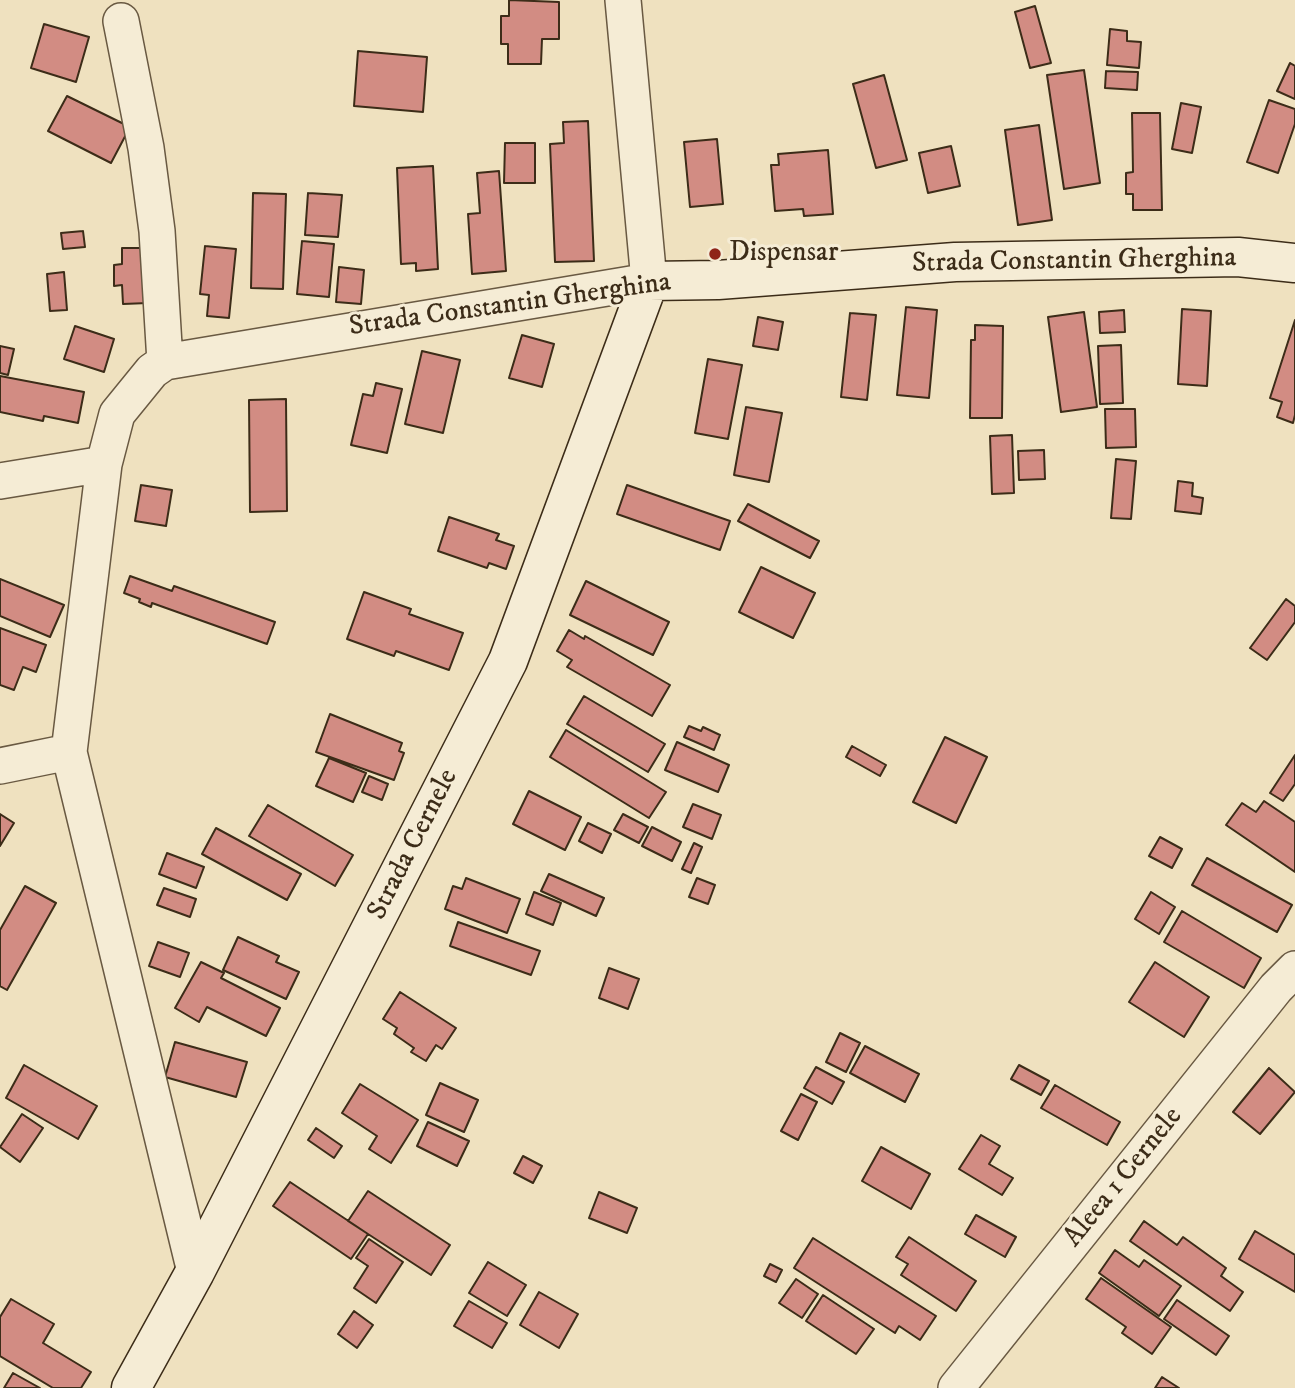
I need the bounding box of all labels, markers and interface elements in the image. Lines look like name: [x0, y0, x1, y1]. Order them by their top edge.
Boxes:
place label: Dispensar: [729, 237, 838, 271]
street label: Strada Constantin Gherghina: [912, 242, 1236, 282]
marker: Dispensar: [707, 246, 723, 262]
street label: Strada Constantin Gherghina: [347, 267, 673, 345]
street label: Strada Cernele: [362, 764, 466, 926]
street label: Aleea 1 Cernele: [1057, 1101, 1191, 1255]

